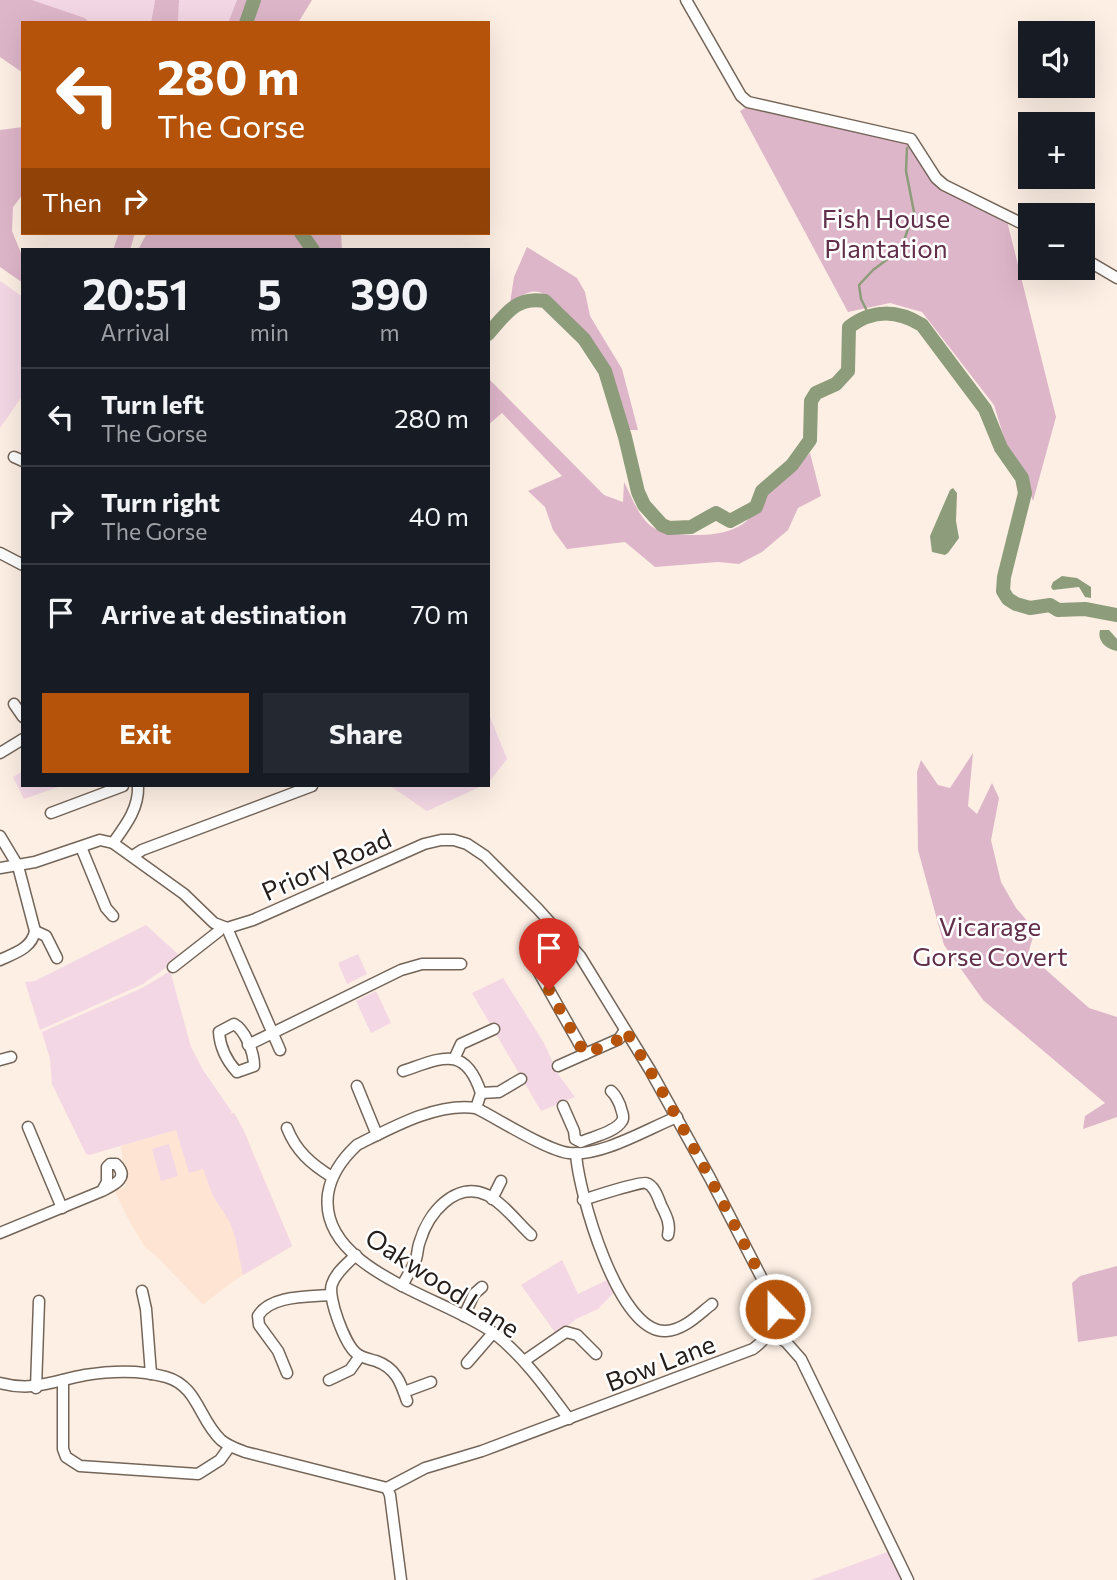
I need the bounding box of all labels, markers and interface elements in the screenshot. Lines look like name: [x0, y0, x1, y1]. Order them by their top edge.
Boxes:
map controls: [1018, 21, 1095, 280]
button: sound: [1018, 21, 1095, 98]
text: 280 m: [157, 45, 300, 105]
icon: left: [42, 49, 133, 140]
text: The Gorse: [157, 105, 305, 145]
button: +: [1018, 112, 1095, 189]
icon: right: [116, 182, 154, 220]
text: Then: [42, 186, 102, 217]
park label: Fish House Plantation: [822, 202, 950, 263]
button: −: [1018, 203, 1095, 280]
text: 20:51: [82, 267, 189, 319]
text: 5: [257, 267, 282, 319]
text: 390: [350, 267, 429, 319]
text: Arrival: [101, 318, 170, 346]
text: min: [250, 318, 289, 346]
text: m: [379, 318, 400, 346]
text: Turn left: [101, 388, 204, 419]
icon: left: [42, 398, 80, 436]
text: 280 m: [394, 402, 469, 433]
text: The Gorse: [101, 419, 207, 447]
text: Turn right: [101, 486, 220, 517]
icon: right: [42, 496, 80, 534]
text: 40 m: [409, 500, 469, 531]
text: The Gorse: [101, 517, 207, 545]
icon: arrive: [42, 594, 80, 632]
text: Arrive at destination: [101, 598, 347, 629]
text: 70 m: [411, 598, 469, 629]
button: Exit: [42, 693, 249, 773]
button: Share: [263, 693, 469, 773]
street label: Priory Road: [256, 822, 396, 906]
park label: Vicarage Gorse Covert: [912, 910, 1068, 971]
pin: [519, 918, 579, 990]
icon: arrive: [530, 929, 568, 967]
street label: Oakwood Lane: [360, 1221, 526, 1343]
position arrow: [738, 1272, 812, 1346]
street label: Bow Lane: [601, 1327, 719, 1397]

